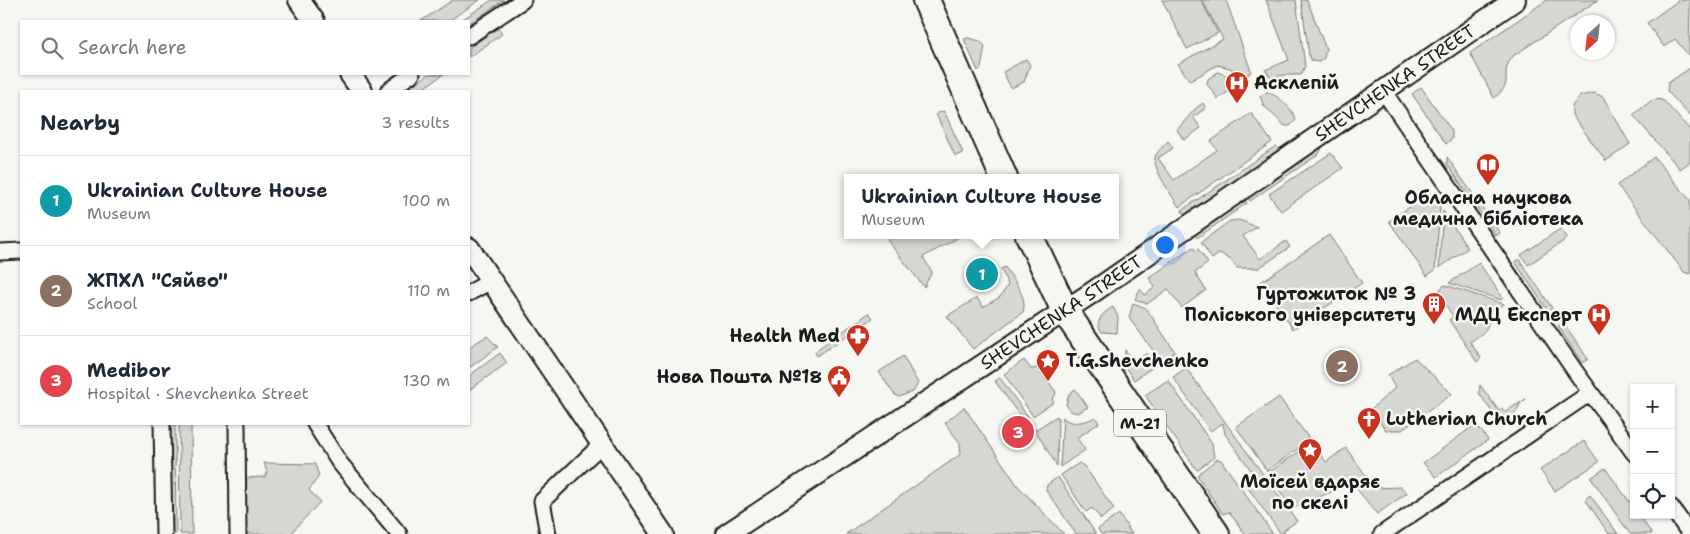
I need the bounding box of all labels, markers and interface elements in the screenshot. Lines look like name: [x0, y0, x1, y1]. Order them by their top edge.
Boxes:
north arrow: [1570, 15, 1615, 60]
street label: SHEVCHENKA STREET: [1310, 19, 1480, 147]
search box: [20, 20, 470, 75]
icon: search: [38, 34, 66, 62]
text: Search here: [78, 35, 187, 60]
hospital icon: Асклепій: [1224, 70, 1250, 104]
place label: Асклепій: [1254, 71, 1340, 95]
text: Nearby: [40, 109, 120, 137]
text: 3 results: [381, 112, 450, 133]
library icon: Обласна наукова медична бібліотека: [1475, 152, 1501, 186]
popup: [844, 174, 1119, 239]
text: Ukrainian Culture House: [87, 178, 328, 203]
text: Ukrainian Culture House: [861, 184, 1102, 209]
place label: Обласна наукова медична бібліотека: [1393, 186, 1584, 231]
text: 1: [52, 190, 60, 211]
text: 100 m: [402, 190, 450, 211]
text: Museum: [87, 203, 151, 224]
text: Museum: [861, 209, 925, 230]
your location: [1152, 232, 1178, 258]
street label: SHEVCHENKA STREET: [976, 250, 1147, 375]
pin: 1: [966, 255, 998, 293]
text: ЖПХЛ "Сяйво": [87, 268, 228, 293]
text: 2: [50, 280, 62, 301]
text: 110 m: [407, 280, 450, 301]
place label: Гуртожиток № 3 Поліського університету: [1185, 282, 1416, 327]
building icon: Гуртожиток № 3 Поліського університету: [1421, 291, 1447, 325]
text: School: [87, 293, 137, 314]
hospital icon: МДЦ Експерт: [1586, 302, 1612, 336]
place label: МДЦ Експерт: [1455, 303, 1582, 327]
pharmacy icon: Health Med: [845, 323, 871, 357]
place label: Health Med: [730, 324, 840, 348]
pin: 2: [1326, 347, 1358, 385]
place icon: T.G.Shevchenko: [1035, 348, 1061, 382]
place label: T.G.Shevchenko: [1066, 349, 1209, 373]
text: Medibor: [87, 358, 171, 383]
public building icon: Нова Пошта №18: [826, 364, 852, 398]
place label: Нова Пошта №18: [656, 365, 822, 389]
text: 3: [50, 370, 62, 391]
text: 130 m: [403, 370, 450, 391]
text: Hospital · Shevchenka Street: [87, 383, 309, 404]
map controls: [1630, 384, 1675, 519]
button: +: [1630, 384, 1675, 429]
church icon: Lutherian Church: [1356, 406, 1382, 440]
place label: Lutherian Church: [1386, 407, 1547, 431]
road number: М-21: [1114, 409, 1166, 436]
pin: 3: [1002, 413, 1034, 451]
button: −: [1630, 429, 1675, 474]
place icon: Моїсей вдаряє по скелі: [1297, 437, 1323, 471]
place label: Моїсей вдаряє по скелі: [1240, 470, 1380, 515]
button: locate: [1630, 474, 1675, 519]

